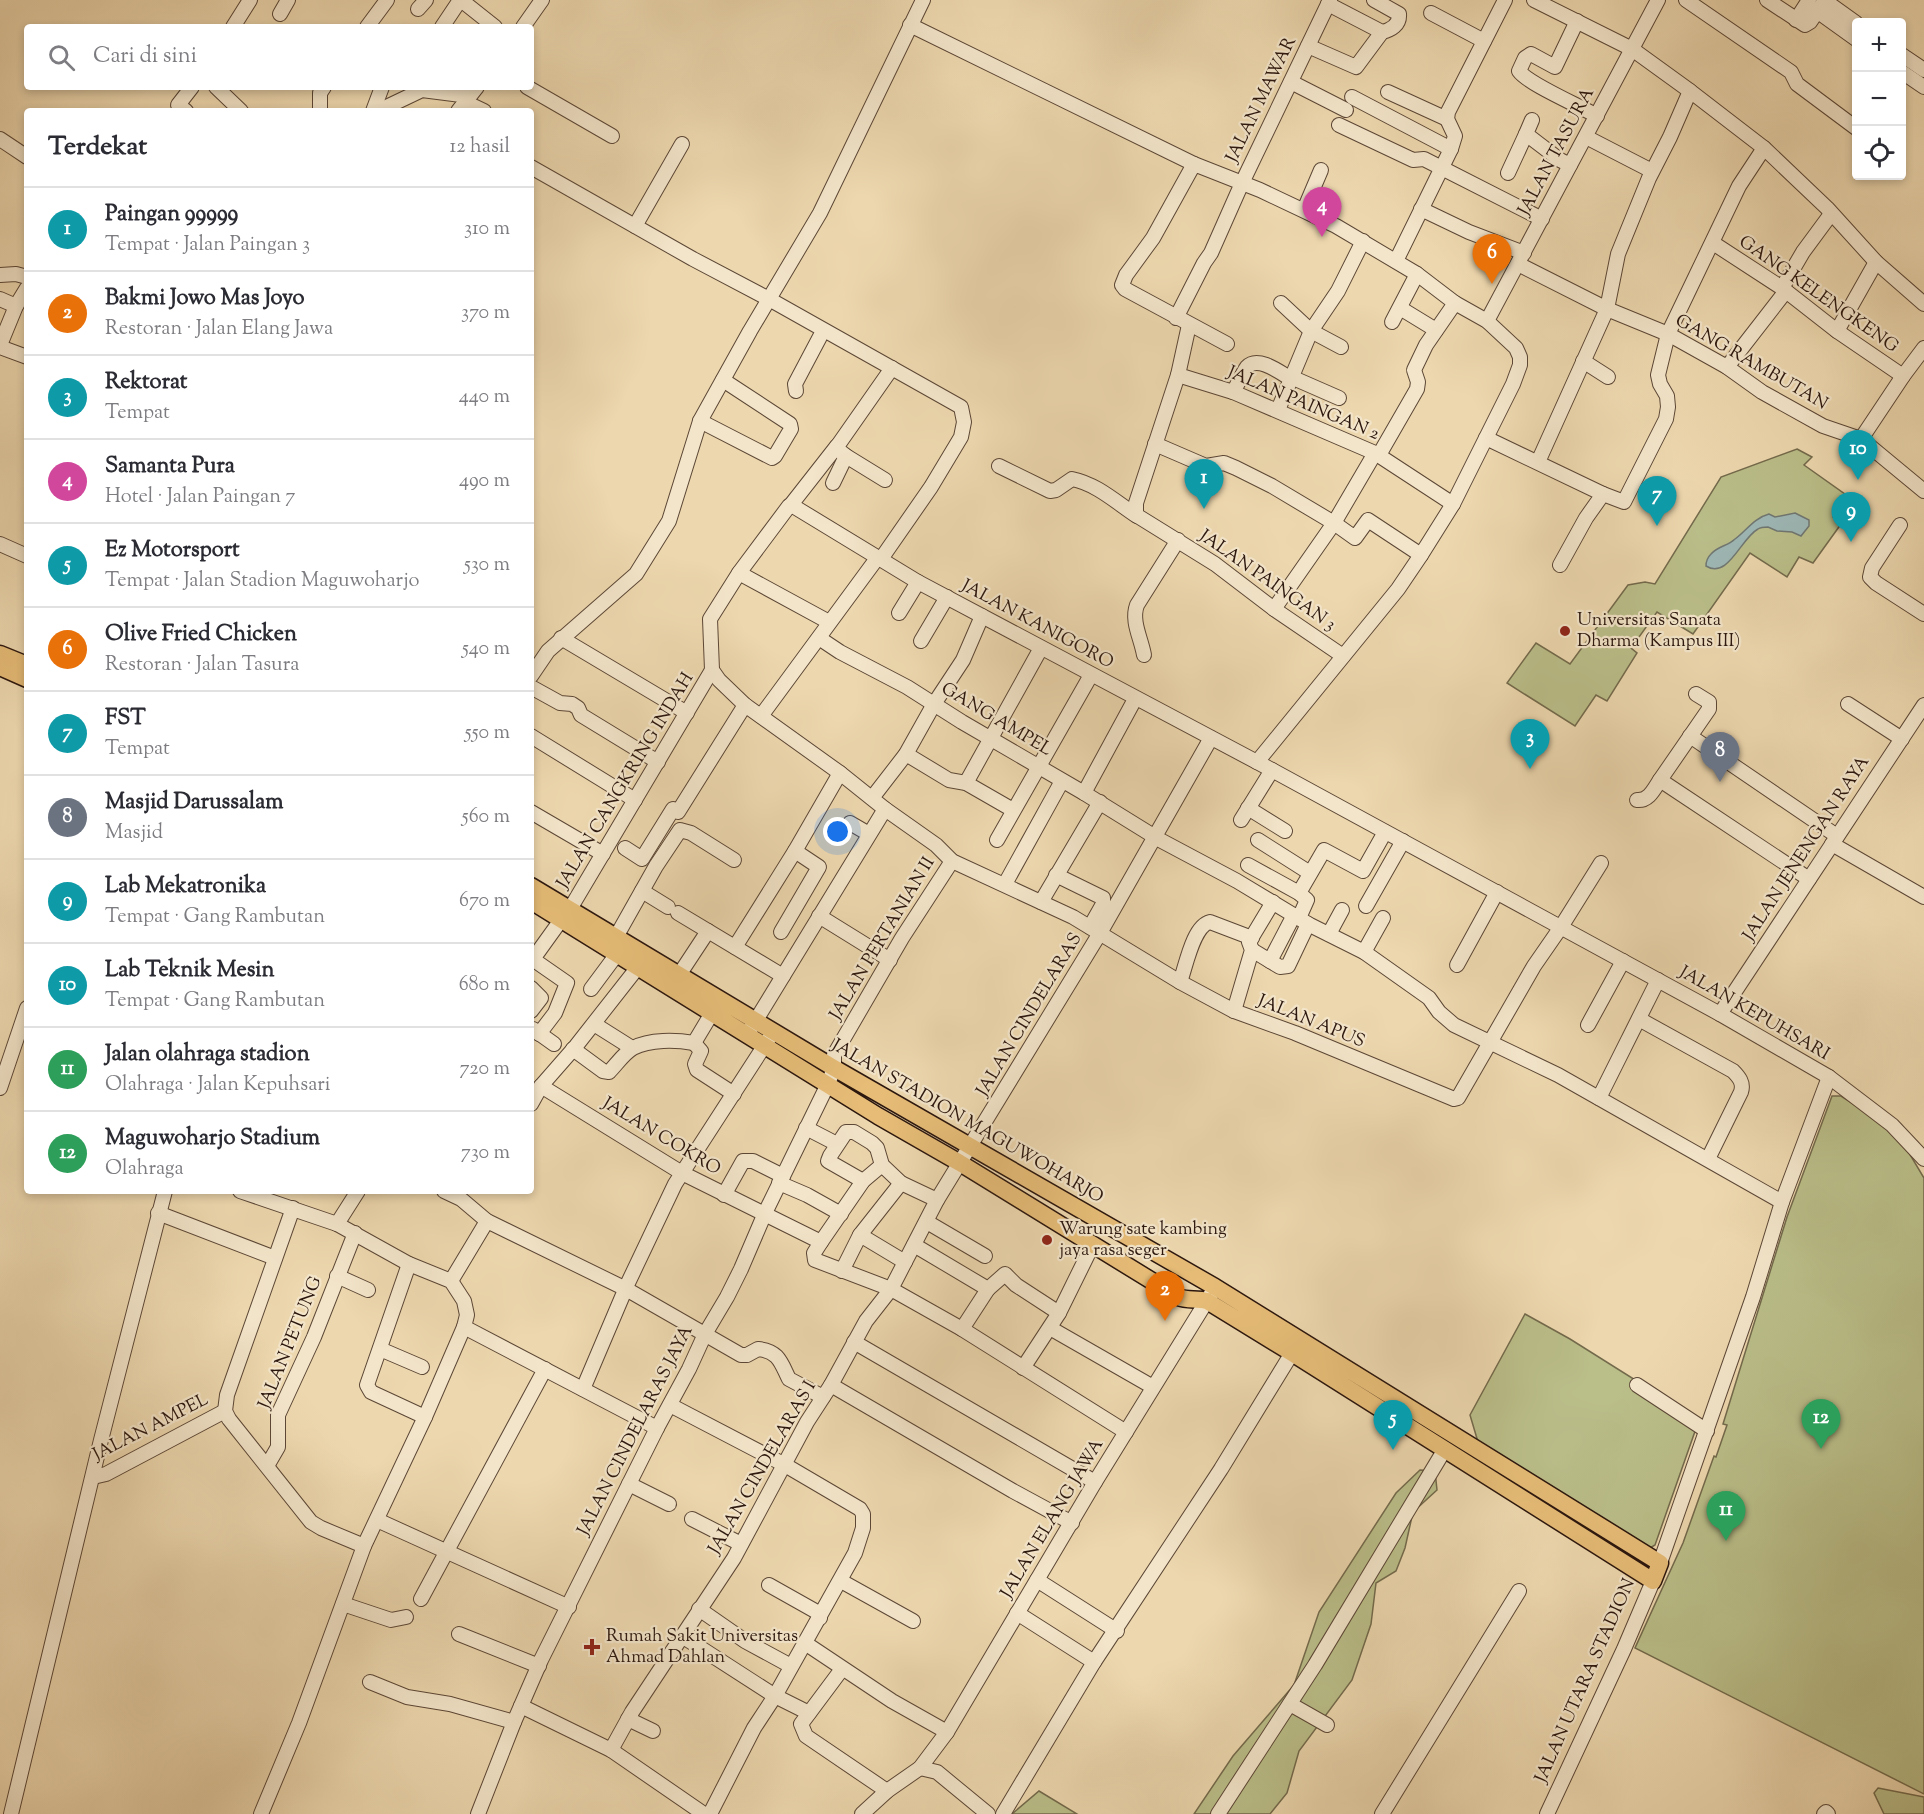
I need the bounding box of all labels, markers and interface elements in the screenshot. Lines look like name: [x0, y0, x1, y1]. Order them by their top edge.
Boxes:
map controls: [1852, 18, 1906, 180]
button: +: [1852, 18, 1906, 72]
search box: [24, 24, 534, 90]
street label: JALAN MAWAR: [1220, 33, 1304, 168]
icon: search: [45, 41, 78, 74]
text: Cari di sini: [93, 41, 197, 73]
button: −: [1852, 72, 1906, 126]
street label: JALAN TASURA: [1512, 83, 1602, 222]
button: locate: [1852, 126, 1906, 180]
text: Terdekat: [48, 129, 147, 166]
text: 12 hasil: [450, 133, 510, 162]
pin: 4: [1302, 188, 1342, 237]
text: Paingan 99999: [105, 199, 238, 231]
text: 1: [64, 215, 71, 244]
text: 310 m: [464, 215, 510, 244]
street label: GANG KELENGKENG: [1733, 230, 1903, 360]
text: Tempat · Jalan Paingan 3: [105, 231, 310, 260]
pin: 6: [1472, 234, 1512, 284]
text: Bakmi Jowo Mas Joyo: [105, 283, 304, 315]
text: 2: [63, 299, 72, 328]
text: 370 m: [461, 299, 510, 328]
street label: GANG RAMBUTAN: [1670, 309, 1832, 417]
text: Restoran · Jalan Elang Jawa: [105, 315, 333, 344]
street label: JALAN PAINGAN 2: [1222, 360, 1384, 448]
text: Rektorat: [105, 367, 187, 399]
text: 3: [63, 383, 72, 412]
text: 440 m: [459, 383, 510, 412]
text: Tempat: [105, 399, 170, 428]
pin: 10: [1838, 430, 1878, 480]
text: Samanta Pura: [105, 451, 235, 483]
pin: 1: [1184, 460, 1224, 509]
text: 4: [62, 467, 73, 496]
text: 490 m: [459, 467, 510, 496]
pin: 7: [1638, 476, 1676, 526]
text: Hotel · Jalan Paingan 7: [105, 483, 295, 512]
pin: 9: [1832, 492, 1870, 542]
street label: JALAN PAINGAN 3: [1192, 523, 1341, 638]
text: Ez Motorsport: [105, 535, 240, 567]
text: 5: [64, 551, 71, 580]
text: 530 m: [464, 551, 510, 580]
text: Tempat · Jalan Stadion Maguwoharjo: [105, 567, 420, 596]
street label: JALAN KANIGORO: [955, 573, 1118, 676]
place label: Universitas Sanata Dharma (Kampus III): [1577, 608, 1740, 655]
text: Olive Fried Chicken: [105, 619, 297, 651]
marker: Universitas Sanata Dharma (Kampus III): [1558, 624, 1572, 638]
text: 6: [63, 635, 72, 664]
text: 540 m: [462, 635, 510, 664]
text: Restoran · Jalan Tasura: [105, 651, 299, 680]
street label: JALAN CANGKRING INDAH: [550, 668, 701, 895]
street label: GANG AMPEL: [936, 677, 1057, 763]
text: FST: [105, 703, 146, 735]
text: 7: [62, 719, 73, 748]
text: 550 m: [465, 719, 510, 748]
pin: 3: [1510, 720, 1550, 769]
pin: 8: [1700, 732, 1740, 782]
text: Tempat: [105, 735, 170, 764]
street label: JALAN JENENGAN RAYA: [1737, 751, 1877, 948]
text: Masjid Darussalam: [105, 787, 284, 819]
text: 8: [63, 803, 73, 832]
text: 560 m: [462, 803, 510, 832]
your location: [823, 817, 852, 846]
text: Masjid: [105, 819, 163, 848]
street label: JALAN PERTANIAN II: [823, 852, 942, 1026]
text: Lab Mekatronika: [105, 871, 266, 903]
text: 9: [63, 887, 72, 916]
text: 670 m: [459, 887, 510, 916]
text: Tempat · Gang Rambutan: [105, 903, 325, 932]
street label: JALAN CINDELARAS: [970, 928, 1089, 1103]
text: Lab Teknik Mesin: [105, 955, 275, 987]
street label: JALAN KEPUHSARI: [1673, 960, 1834, 1068]
text: 10: [59, 971, 76, 1000]
text: 680 m: [459, 971, 510, 1000]
text: Tempat · Gang Rambutan: [105, 987, 325, 1016]
street label: JALAN APUS: [1253, 988, 1369, 1055]
street label: JALAN STADION MAGUWOHARJO: [825, 1033, 1108, 1211]
text: Jalan olahraga stadion: [105, 1039, 310, 1071]
text: 11: [61, 1055, 74, 1084]
text: 720 m: [459, 1055, 510, 1084]
text: Olahraga · Jalan Kepuhsari: [105, 1071, 330, 1100]
street label: JALAN COKRO: [596, 1091, 725, 1183]
text: Maguwoharjo Stadium: [105, 1123, 320, 1155]
text: 12: [59, 1139, 76, 1168]
text: 730 m: [461, 1139, 510, 1168]
text: Olahraga: [105, 1155, 184, 1184]
place label: Warung sate kambing jaya rasa seger: [1059, 1217, 1227, 1264]
marker: Warung sate kambing jaya rasa seger: [1040, 1233, 1054, 1247]
pin: 2: [1146, 1272, 1184, 1321]
street label: JALAN PETUNG: [252, 1273, 330, 1414]
street label: JALAN CINDELARAS JAYA: [571, 1321, 701, 1542]
street label: JALAN CINDELARAS I: [702, 1376, 823, 1561]
street label: JALAN AMPEL: [88, 1388, 213, 1469]
pin: 5: [1374, 1400, 1412, 1450]
pin: 12: [1802, 1400, 1840, 1449]
street label: JALAN ELANG JAWA: [994, 1434, 1111, 1605]
pin: 11: [1706, 1492, 1746, 1541]
street label: JALAN UTARA STADION: [1529, 1575, 1643, 1788]
place label: Rumah Sakit Universitas Ahmad Dahlan: [606, 1624, 798, 1671]
marker: Rumah Sakit Universitas Ahmad Dahlan: [583, 1638, 601, 1656]

